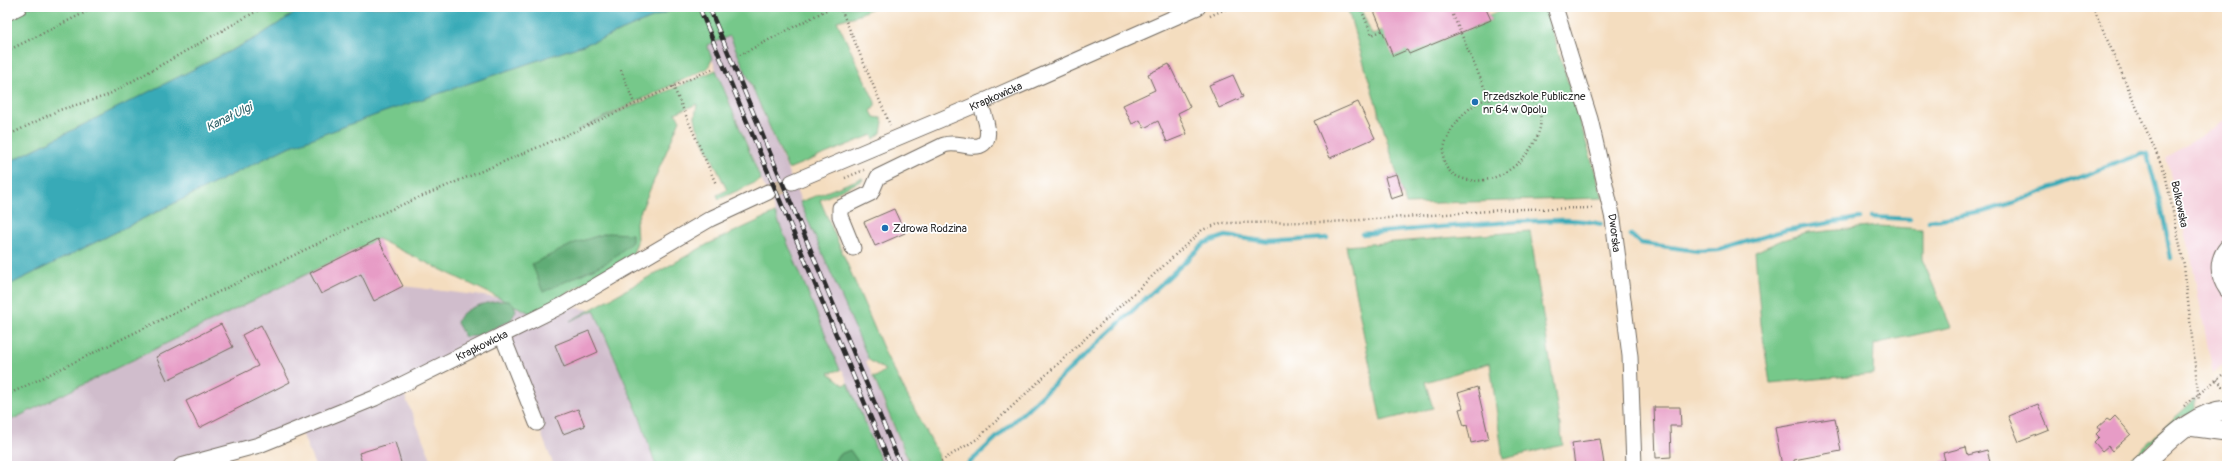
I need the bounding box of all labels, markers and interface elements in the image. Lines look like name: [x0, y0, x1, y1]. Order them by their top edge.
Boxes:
street label: Krapkowicka: [968, 79, 1024, 114]
place label: Przedszkole Publiczne nr 64 w Opolu: [1483, 90, 1586, 116]
marker: Przedszkole Publiczne nr 64 w Opolu: [1470, 97, 1480, 107]
water label: Kanał Ulgi: [204, 99, 256, 135]
street label: Bolkowska: [2168, 180, 2191, 229]
street label: Dworska: [1605, 212, 1623, 253]
place label: Zdrowa Rodzina: [893, 222, 967, 235]
marker: Zdrowa Rodzina: [880, 223, 890, 233]
street label: Krapkowicka: [454, 327, 510, 364]

